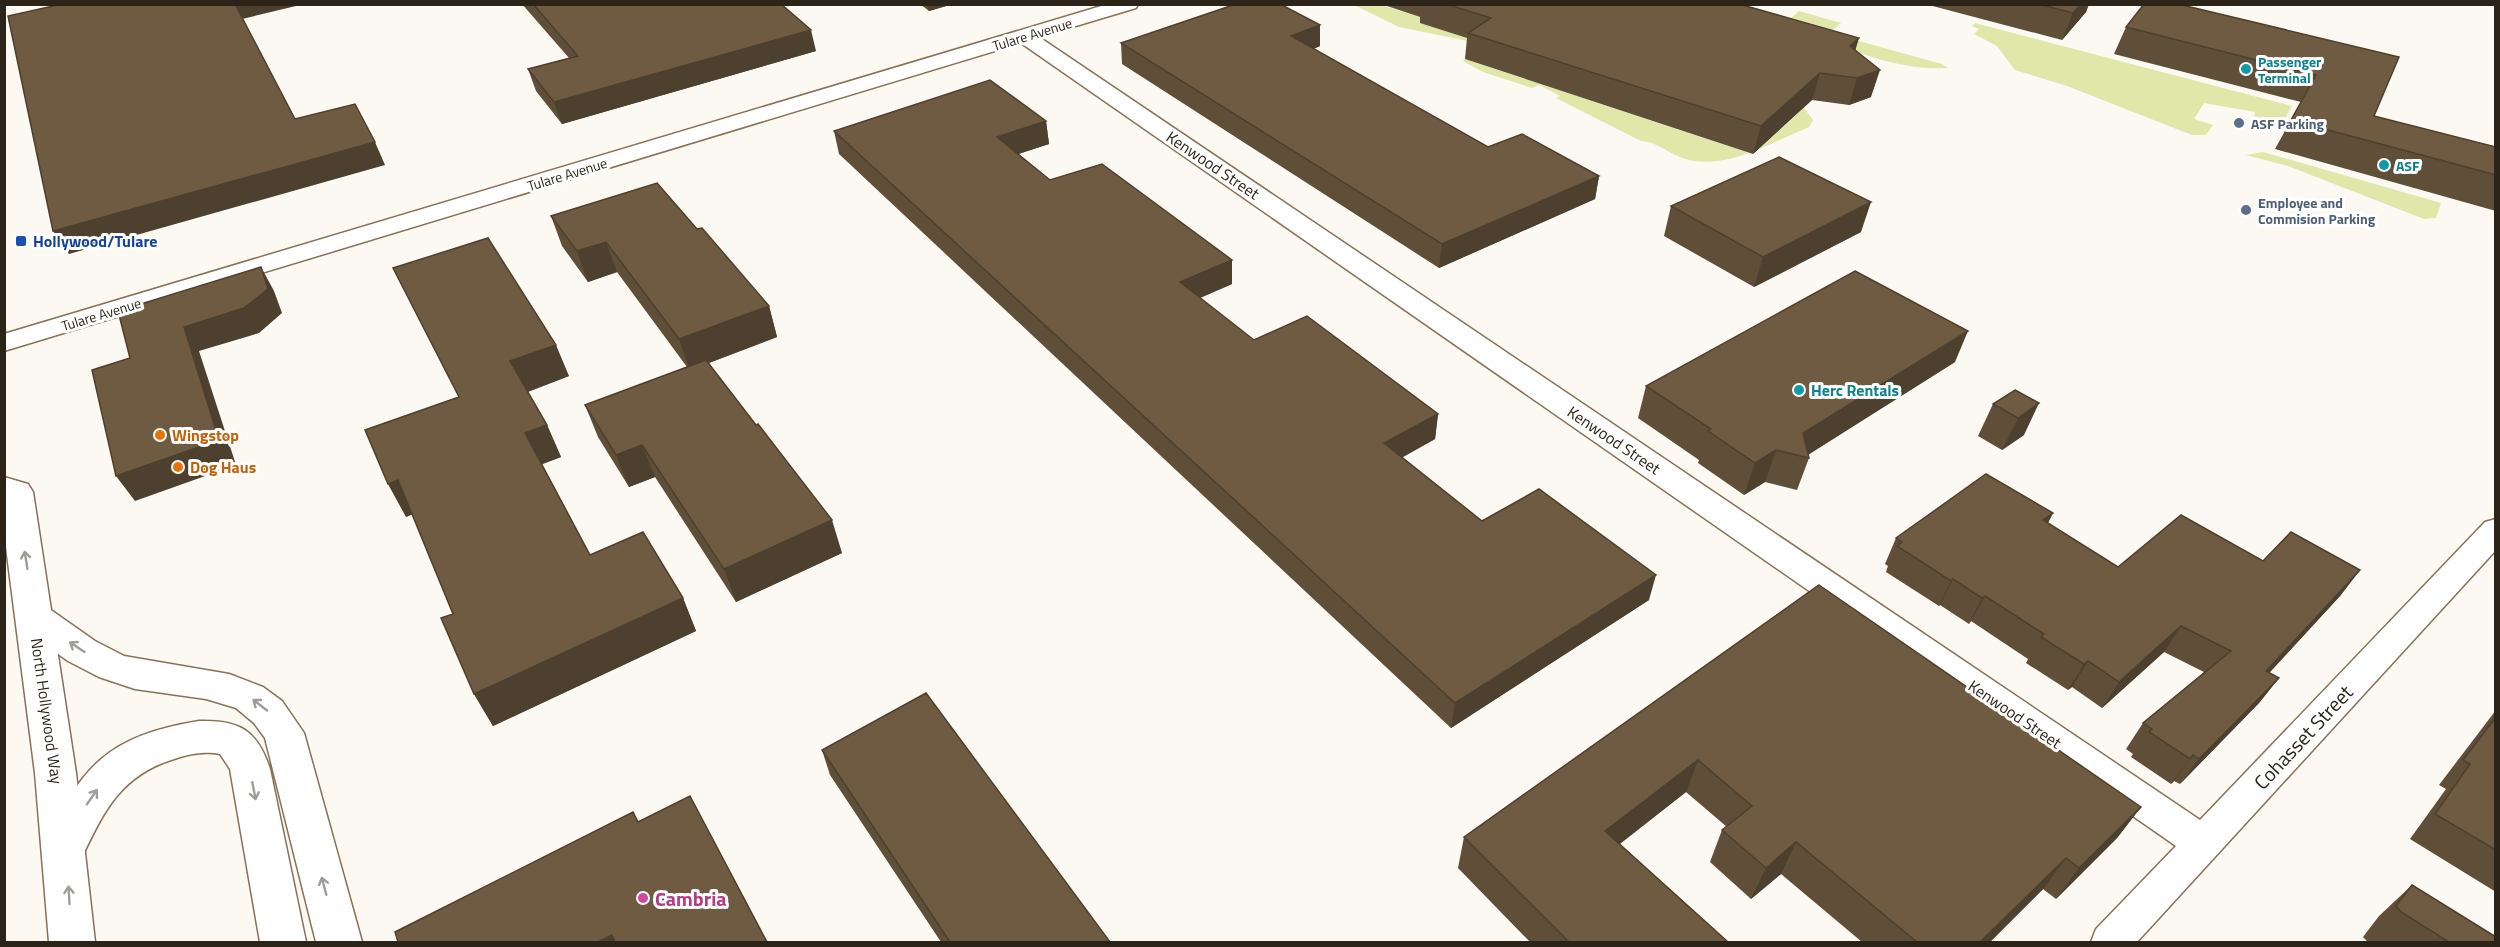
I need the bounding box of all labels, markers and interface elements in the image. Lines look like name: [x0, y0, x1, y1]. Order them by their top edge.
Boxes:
street label: Tulare Avenue: [989, 12, 1075, 56]
place label: Passenger Terminal: [2258, 51, 2321, 88]
marker: Passenger Terminal: [2239, 62, 2253, 76]
place label: ASF Parking: [2251, 113, 2325, 134]
marker: ASF Parking: [2232, 116, 2246, 130]
street label: Kenwood Street: [1162, 125, 1265, 205]
street label: Tulare Avenue: [524, 152, 610, 196]
place label: ASF: [2396, 155, 2420, 176]
marker: ASF: [2377, 158, 2391, 172]
place label: Employee and Commision Parking: [2258, 192, 2376, 229]
marker: Employee and Commision Parking: [2239, 203, 2253, 217]
place label: Hollywood/Tulare: [33, 229, 158, 253]
marker: Hollywood/Tulare: [14, 234, 28, 248]
street label: Tulare Avenue: [58, 292, 144, 336]
place label: Herc Rentals: [1811, 378, 1899, 402]
marker: Herc Rentals: [1792, 383, 1806, 397]
street label: Kenwood Street: [1563, 400, 1666, 480]
place label: Wingstop: [172, 423, 239, 447]
marker: Wingstop: [153, 428, 167, 442]
place label: Dog Haus: [190, 455, 256, 479]
marker: Dog Haus: [171, 460, 185, 474]
one-way arrow: [20, 551, 31, 571]
street label: North Hollywood Way: [25, 636, 69, 786]
one-way arrow: [70, 641, 86, 653]
street label: Kenwood Street: [1964, 674, 2067, 754]
street label: Cohasset Street: [2246, 678, 2360, 796]
one-way arrow: [253, 699, 269, 712]
one-way arrow: [249, 780, 260, 800]
one-way arrow: [86, 789, 98, 806]
one-way arrow: [318, 877, 329, 896]
place label: Cambria: [655, 883, 727, 914]
one-way arrow: [63, 886, 74, 906]
marker: Cambria: [636, 891, 650, 905]

